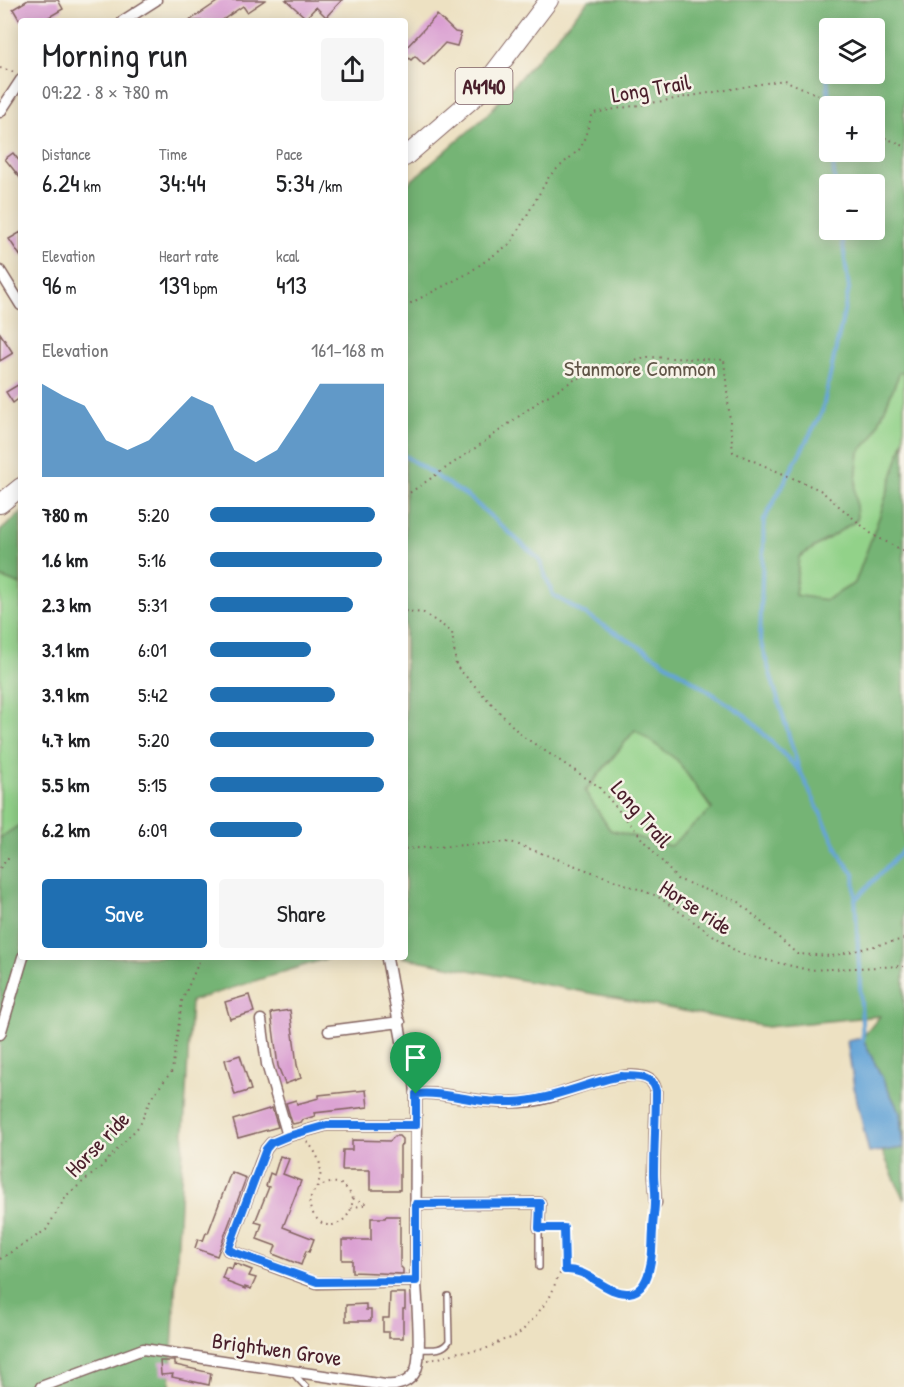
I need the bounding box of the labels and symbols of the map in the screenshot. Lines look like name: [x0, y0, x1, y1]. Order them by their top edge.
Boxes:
street label: Long Trail: [609, 66, 693, 110]
road number: A4140: [456, 68, 512, 104]
park label: Stanmore Common: [564, 353, 716, 383]
street label: Long Trail: [604, 774, 680, 854]
street label: Horse ride: [654, 872, 738, 942]
pin: [390, 1032, 441, 1094]
street label: Horse ride: [58, 1104, 136, 1183]
street label: Brightwen Grove: [210, 1325, 344, 1373]

